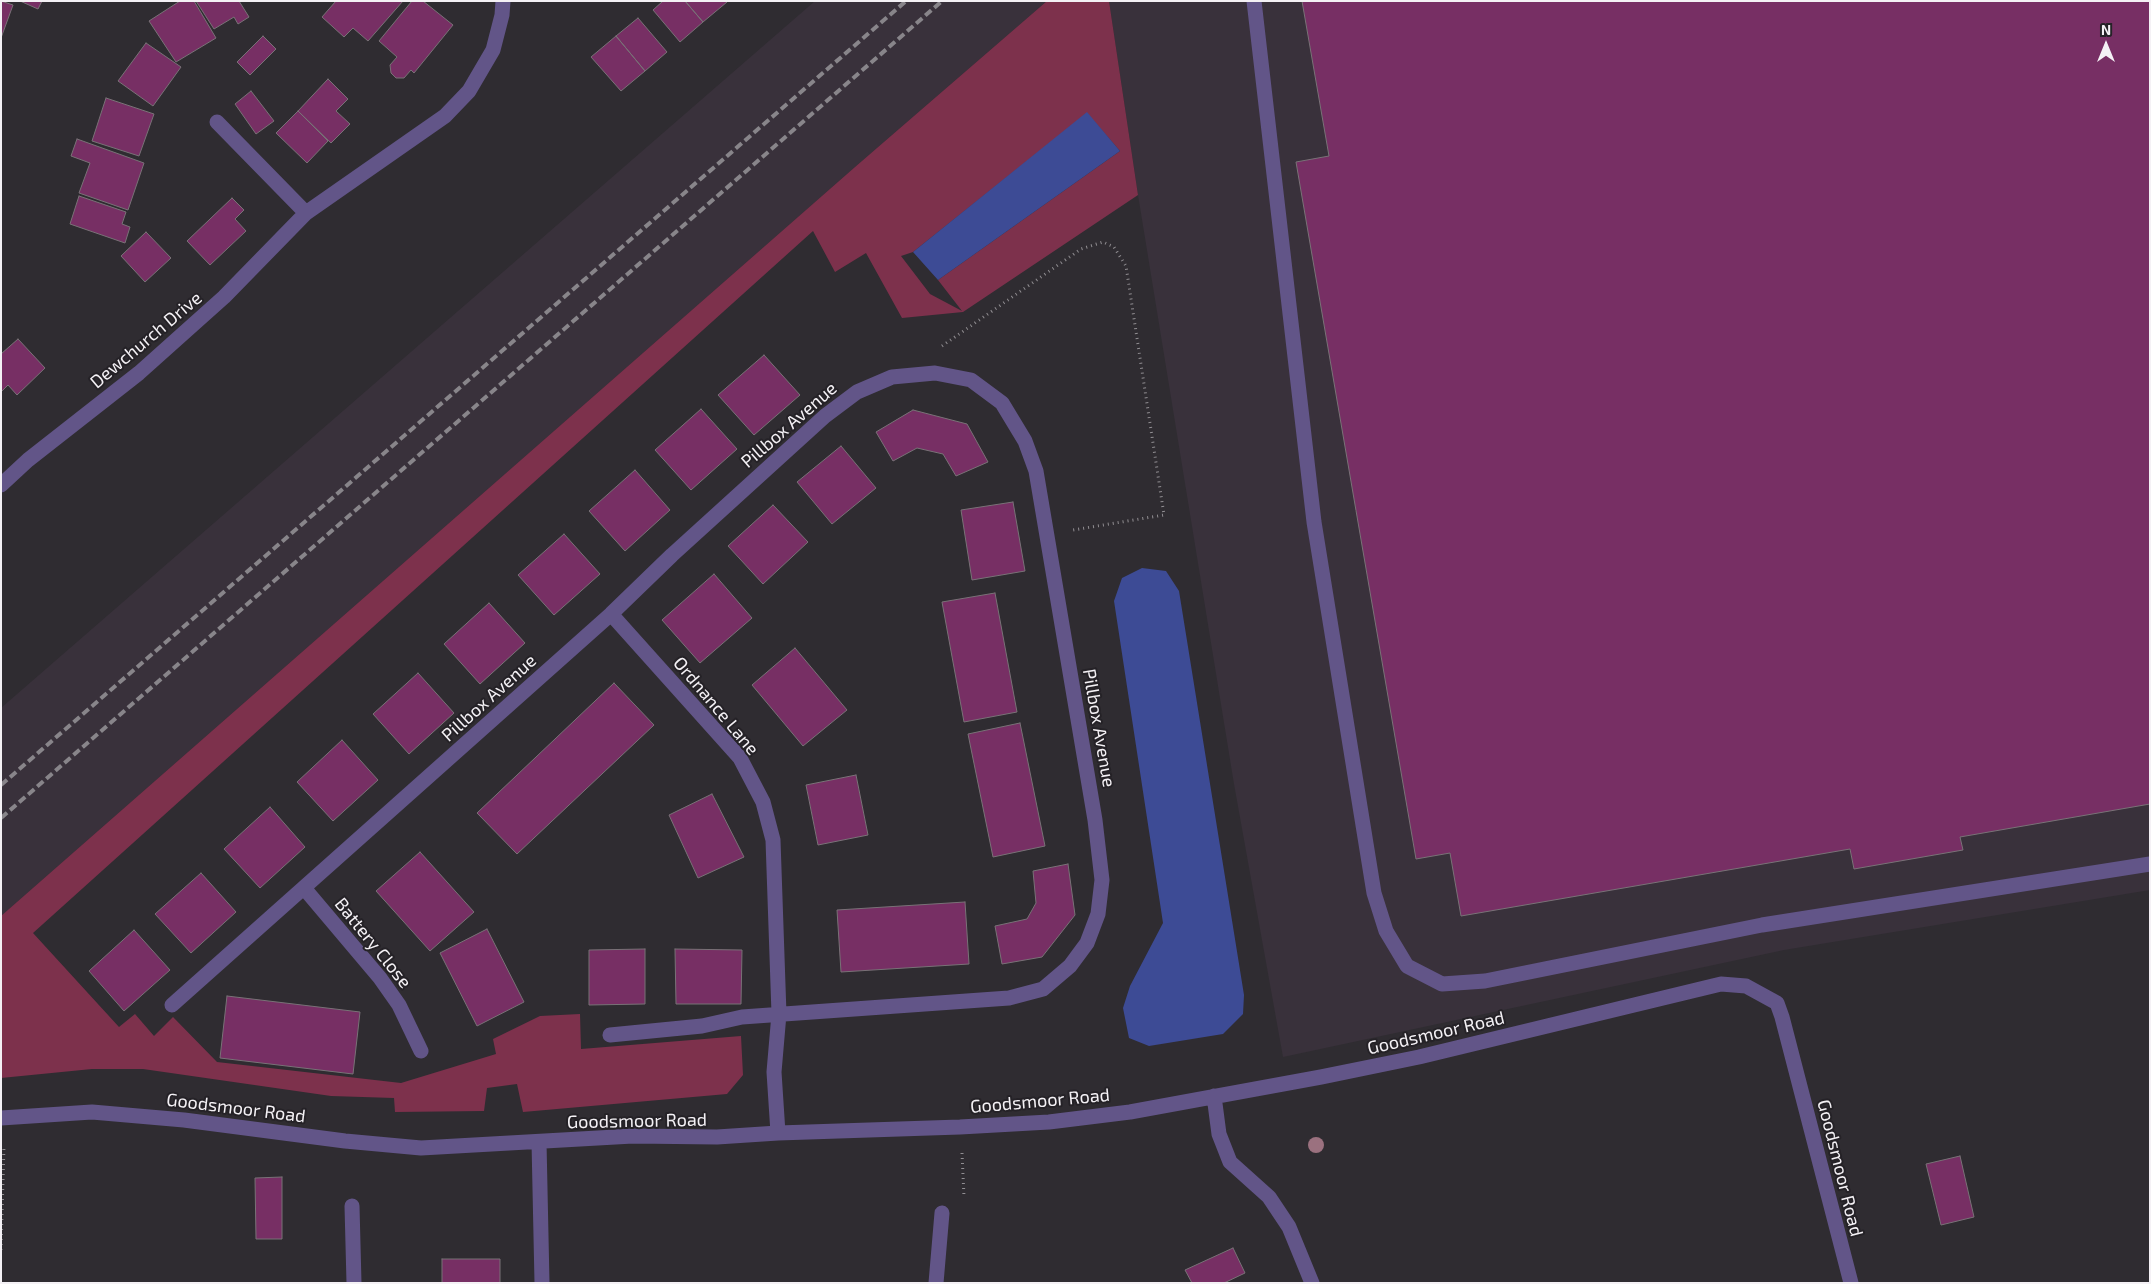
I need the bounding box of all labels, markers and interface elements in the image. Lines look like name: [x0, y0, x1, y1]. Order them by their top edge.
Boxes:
north arrow: [2081, 20, 2131, 70]
text: N: [2101, 21, 2111, 38]
street label: Dewchurch Drive: [86, 287, 206, 393]
street label: Pillbox Avenue: [737, 378, 841, 472]
street label: Pillbox Avenue: [437, 650, 541, 746]
street label: Ordnance Lane: [669, 652, 763, 760]
street label: Pillbox Avenue: [1078, 667, 1120, 789]
street label: Battery Close: [330, 894, 416, 992]
street label: Goodsmoor Road: [1365, 1007, 1507, 1059]
street label: Goodsmoor Road: [969, 1084, 1111, 1118]
street label: Goodsmoor Road: [165, 1089, 307, 1127]
street label: Goodsmoor Road: [1813, 1097, 1867, 1239]
street label: Goodsmoor Road: [567, 1109, 707, 1133]

